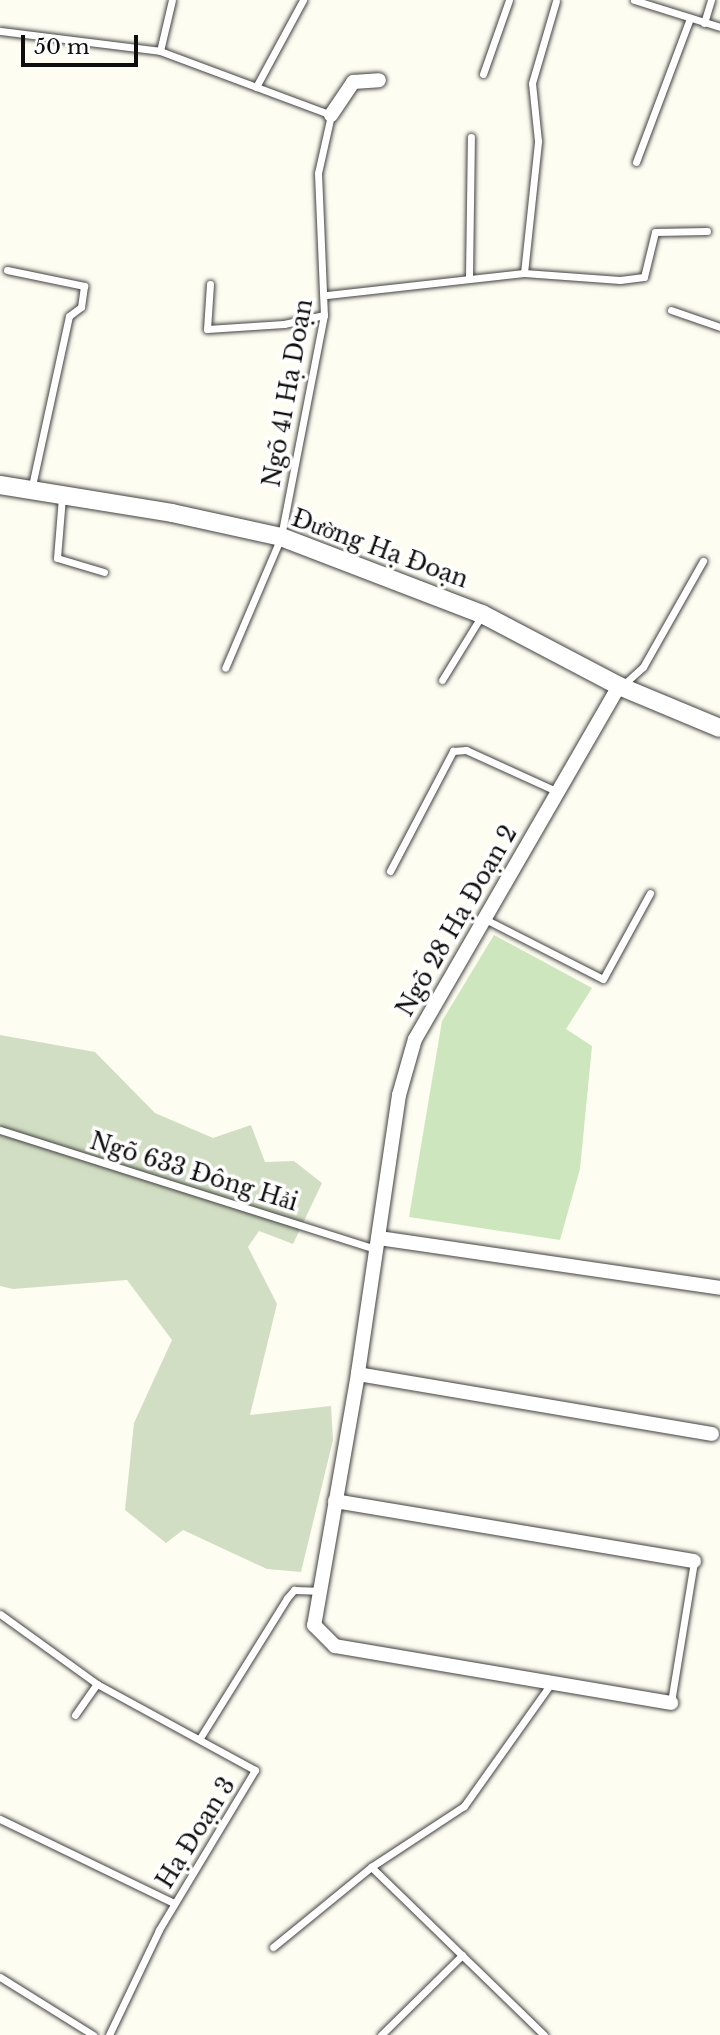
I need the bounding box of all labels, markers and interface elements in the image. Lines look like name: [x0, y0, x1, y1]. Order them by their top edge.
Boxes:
scale bar: [24, 21, 142, 65]
text: 50 m: [34, 34, 89, 60]
street label: Ngõ 41 Hạ Doạn: [258, 297, 318, 489]
street label: Đường Hạ Đoạn: [288, 504, 472, 594]
street label: Ngõ 28 Hạ Đoạn 2: [391, 821, 523, 1021]
street label: Ngõ 633 Đông Hải: [87, 1127, 301, 1217]
street label: Hạ Đoạn 3: [151, 1773, 241, 1893]

